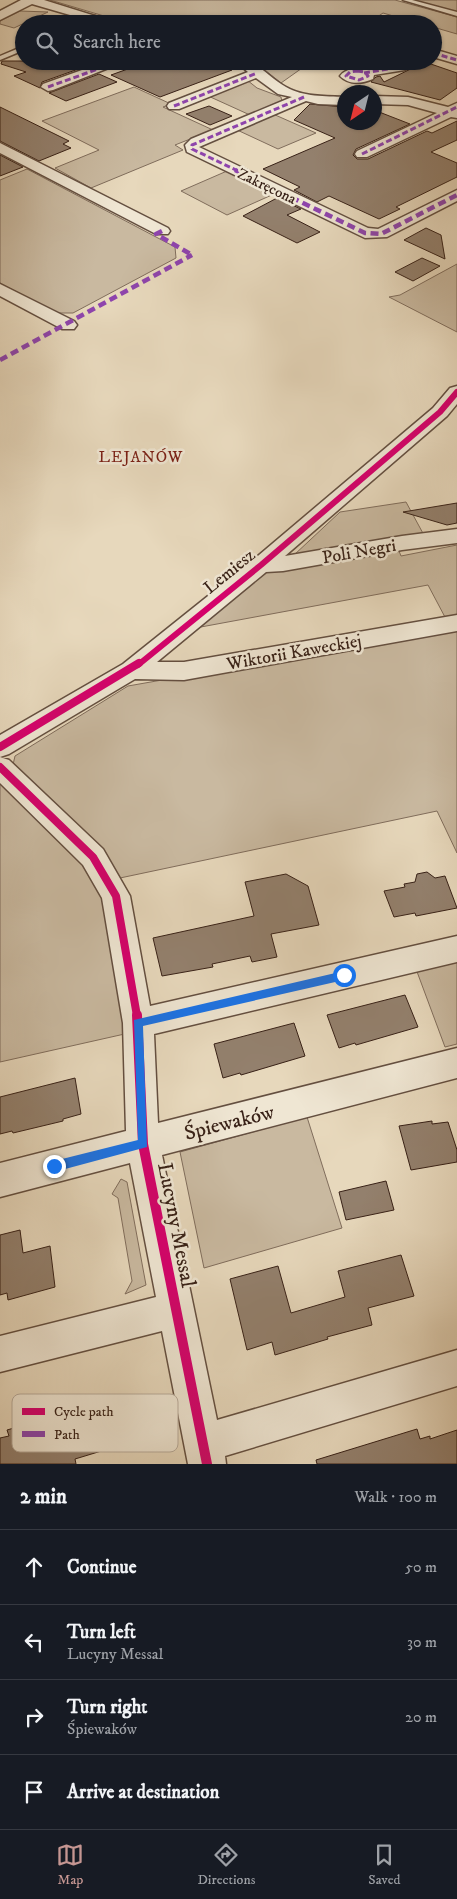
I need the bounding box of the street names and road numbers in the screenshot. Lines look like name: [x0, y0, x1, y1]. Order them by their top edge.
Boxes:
street label: Zakręcona: [234, 164, 300, 209]
street label: Poli Negri: [320, 535, 398, 569]
street label: Lemiesz: [199, 544, 260, 599]
street label: Wiktorii Kaweckiej: [224, 630, 363, 676]
street label: Śpiewaków: [181, 1097, 278, 1147]
street label: Lucyny Messal: [151, 1161, 201, 1290]

